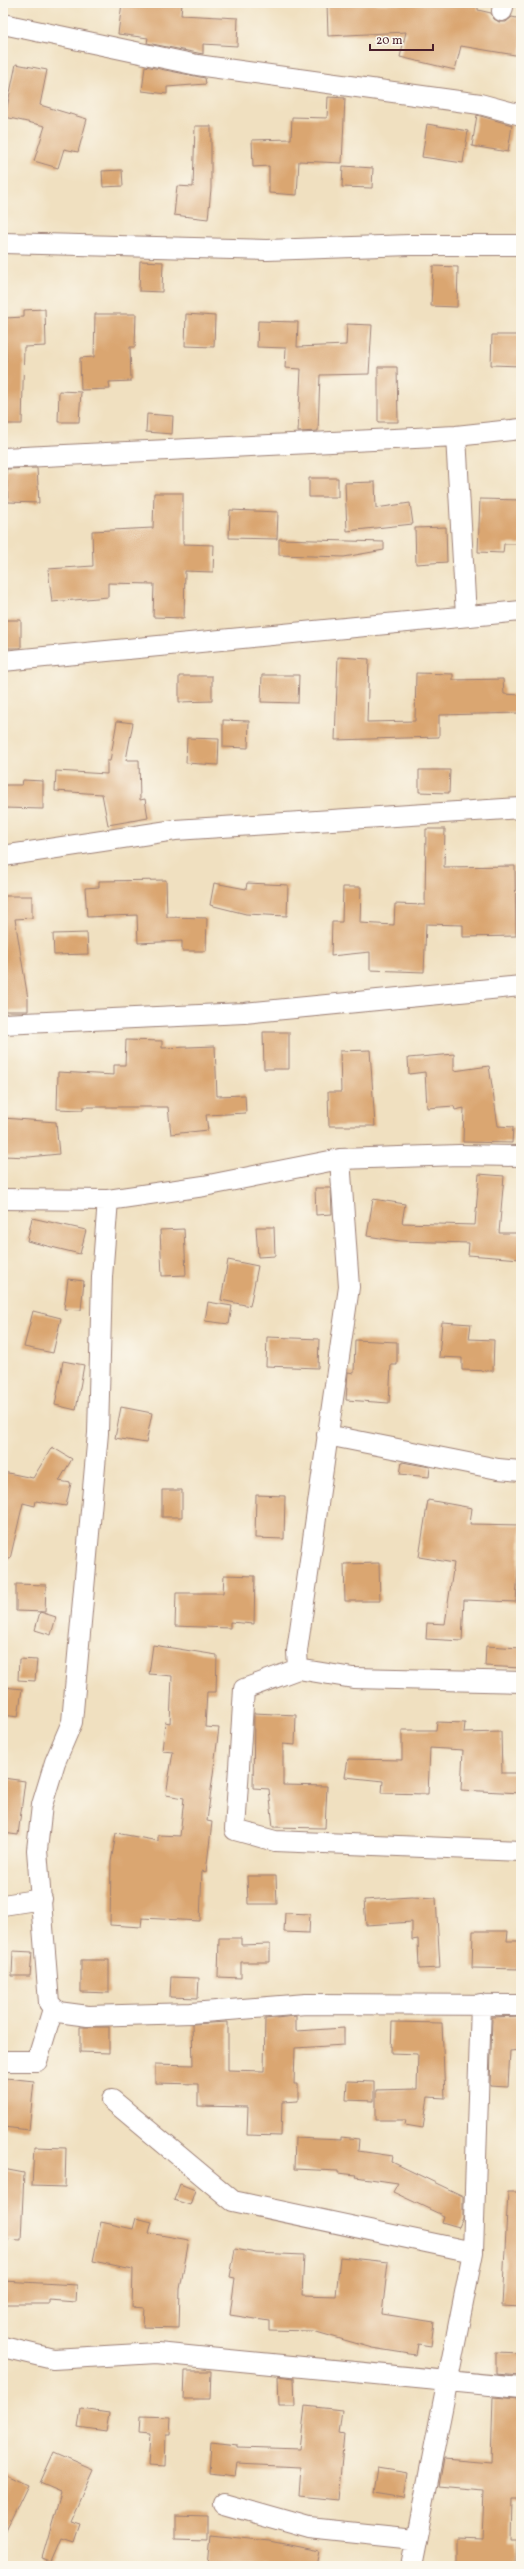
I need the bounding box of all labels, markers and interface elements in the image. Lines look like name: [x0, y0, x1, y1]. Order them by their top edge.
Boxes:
scale bar: [370, 26, 433, 52]
text: 20 m: [376, 33, 403, 49]

